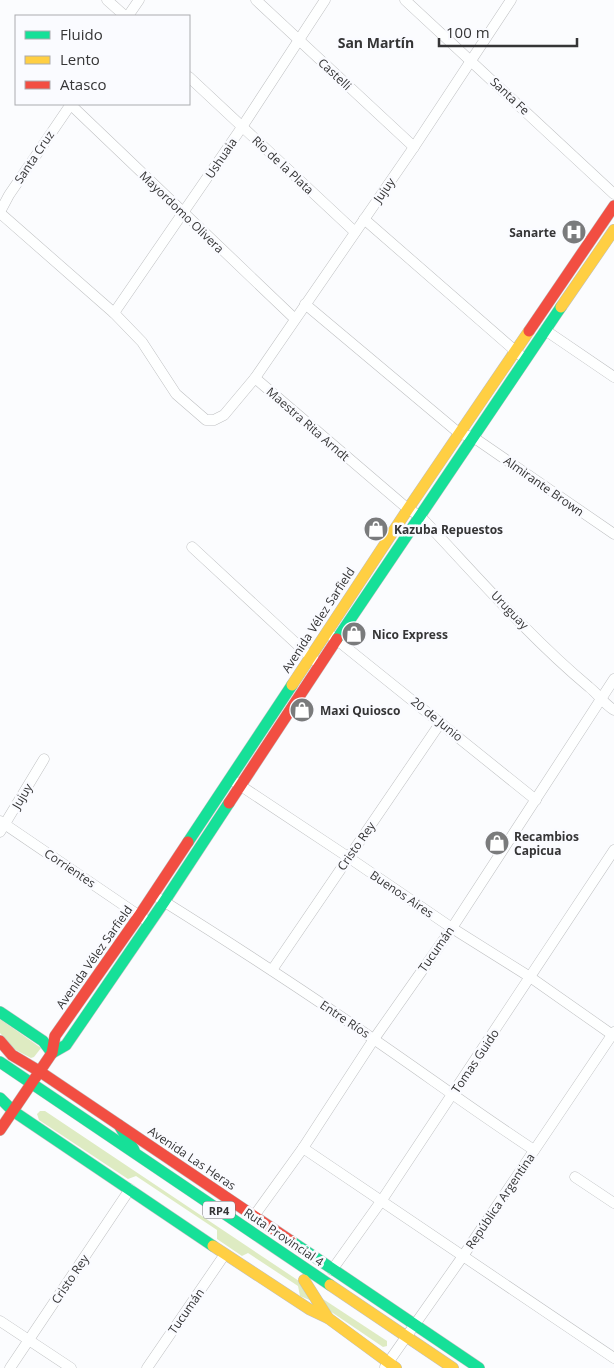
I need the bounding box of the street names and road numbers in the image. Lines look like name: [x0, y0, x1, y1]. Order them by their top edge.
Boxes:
street label: Castelli: [315, 54, 355, 94]
street label: Santa Fe: [487, 74, 533, 119]
street label: Santa Cruz: [10, 127, 58, 187]
street label: Rio de la Plata: [248, 132, 318, 198]
street label: Ushuaia: [201, 134, 241, 182]
street label: Mayordomo Olivera: [136, 167, 228, 257]
street label: Jujuy: [369, 173, 399, 207]
street label: Maestra Rita Arndt: [263, 383, 353, 465]
street label: Almirante Brown: [500, 452, 588, 520]
street label: Avenida Vélez Sarfield: [277, 564, 359, 676]
street label: Uruguay: [487, 587, 533, 634]
street label: 20 de Junio: [407, 693, 467, 745]
street label: Jujuy: [7, 779, 37, 813]
street label: Cristo Rey: [333, 817, 380, 874]
street label: Corrientes: [41, 845, 99, 892]
street label: Buenos Aires: [367, 866, 437, 922]
street label: Avenida Vélez Sarfield: [52, 902, 136, 1012]
street label: Tucumán: [414, 923, 458, 975]
street label: Entre Ríos: [317, 996, 373, 1042]
street label: Tomas Guido: [447, 1026, 503, 1096]
street label: Avenida Las Heras: [145, 1122, 239, 1194]
street label: República Argentina: [462, 1150, 538, 1252]
road number: RP4: [203, 1202, 235, 1218]
street label: Ruta Provincial 4: [241, 1204, 327, 1270]
street label: Cristo Rey: [47, 1250, 93, 1307]
street label: Tucumán: [164, 1285, 208, 1337]

